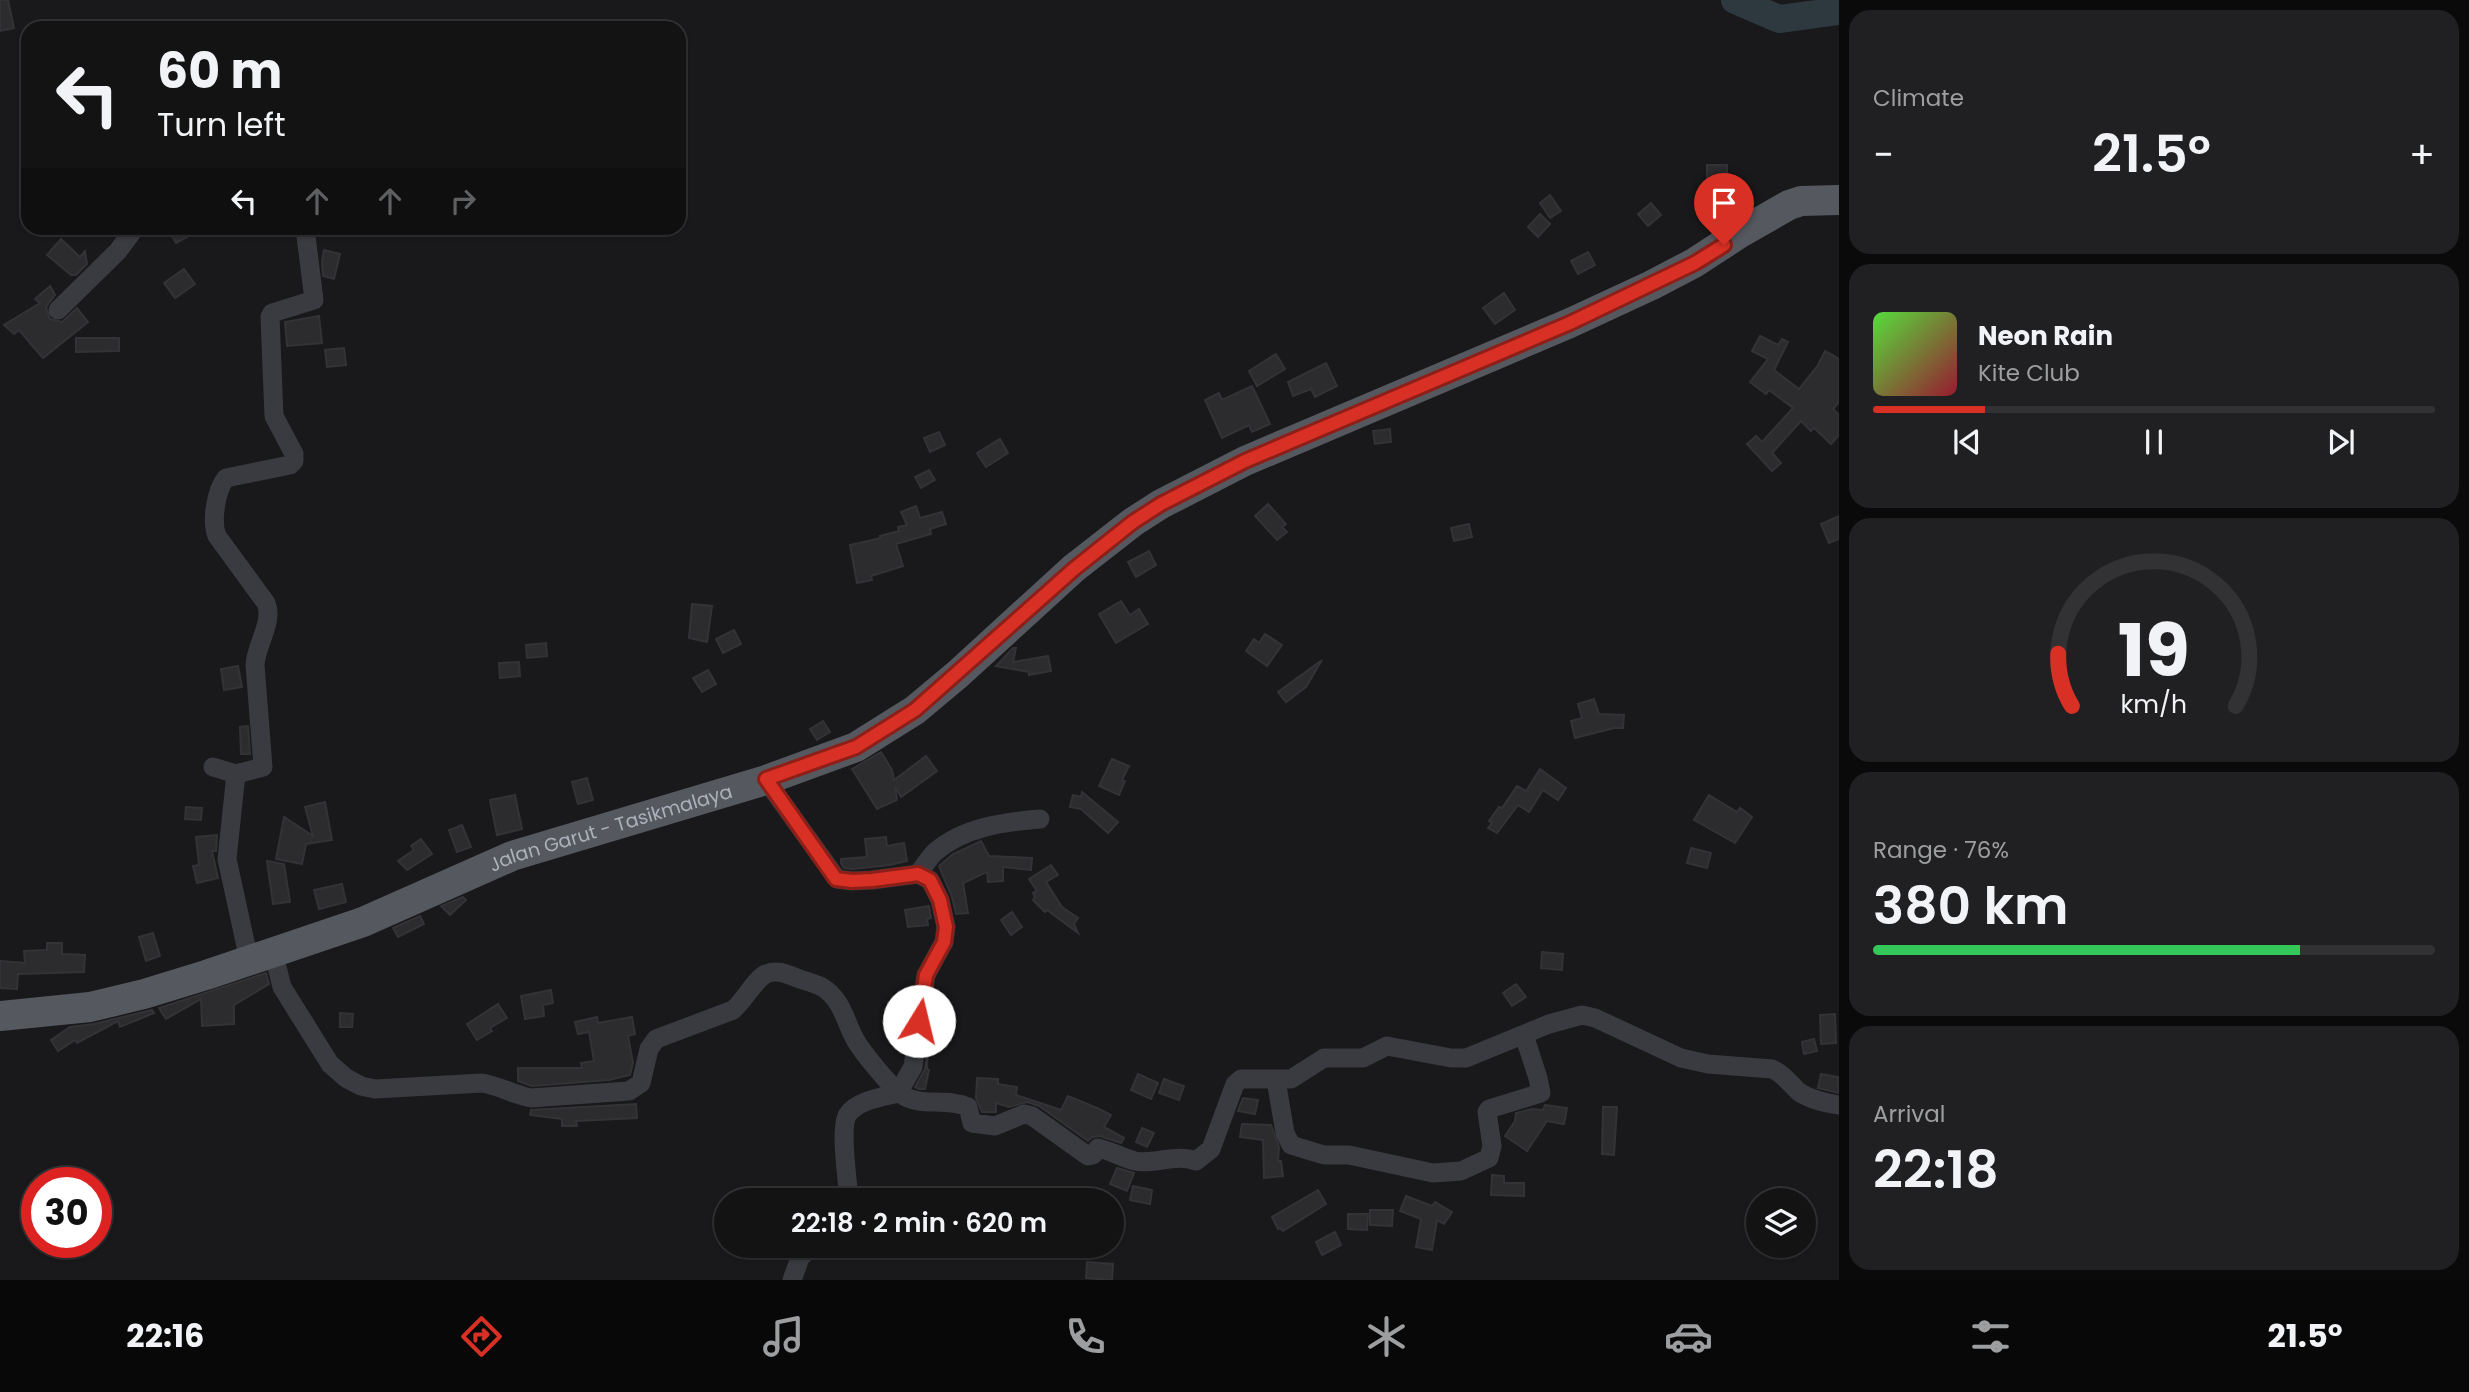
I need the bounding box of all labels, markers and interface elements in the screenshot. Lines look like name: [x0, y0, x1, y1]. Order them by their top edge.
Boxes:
text: 60 m: [157, 37, 282, 105]
icon: left: [42, 49, 133, 140]
text: Climate: [1873, 82, 1964, 114]
text: Turn left: [157, 102, 286, 147]
text: 21.5°: [2092, 117, 2211, 190]
text: −: [1873, 128, 1894, 181]
text: +: [2409, 128, 2435, 181]
pin: [1694, 173, 1754, 245]
icon: left: [225, 182, 263, 220]
icon: ahead: [298, 182, 336, 220]
icon: ahead: [371, 182, 409, 220]
icon: right: [444, 182, 482, 220]
icon: arrive: [1705, 184, 1743, 222]
text: Neon Rain: [1978, 318, 2113, 354]
text: Kite Club: [1978, 357, 2080, 389]
icon: previous: [1948, 423, 1986, 461]
icon: pause: [2135, 423, 2173, 461]
icon: next: [2322, 423, 2360, 461]
text: 19: [2118, 600, 2190, 701]
text: km/h: [2121, 687, 2187, 722]
street label: Jalan Garut - Tasikmalaya: [484, 777, 735, 878]
text: Range · 76%: [1873, 834, 2009, 866]
text: 380 km: [1873, 869, 2068, 942]
position arrow: [882, 984, 956, 1058]
text: Arrival: [1873, 1098, 1945, 1130]
text: 22:18: [1873, 1133, 1999, 1206]
speed limit sign: 30: [21, 1167, 112, 1258]
map controls: [1746, 1188, 1816, 1258]
button: layers: [1746, 1188, 1816, 1258]
text: 22:18 · 2 min · 620 m: [791, 1205, 1047, 1241]
icon: directions: [457, 1312, 506, 1361]
icon: music: [759, 1312, 808, 1361]
icon: phone: [1061, 1312, 1110, 1361]
icon: climate: [1362, 1312, 1411, 1361]
icon: car: [1664, 1312, 1713, 1361]
icon: filters: [1966, 1312, 2015, 1361]
text: 22:16: [126, 1313, 204, 1358]
text: 21.5°: [2268, 1313, 2343, 1358]

